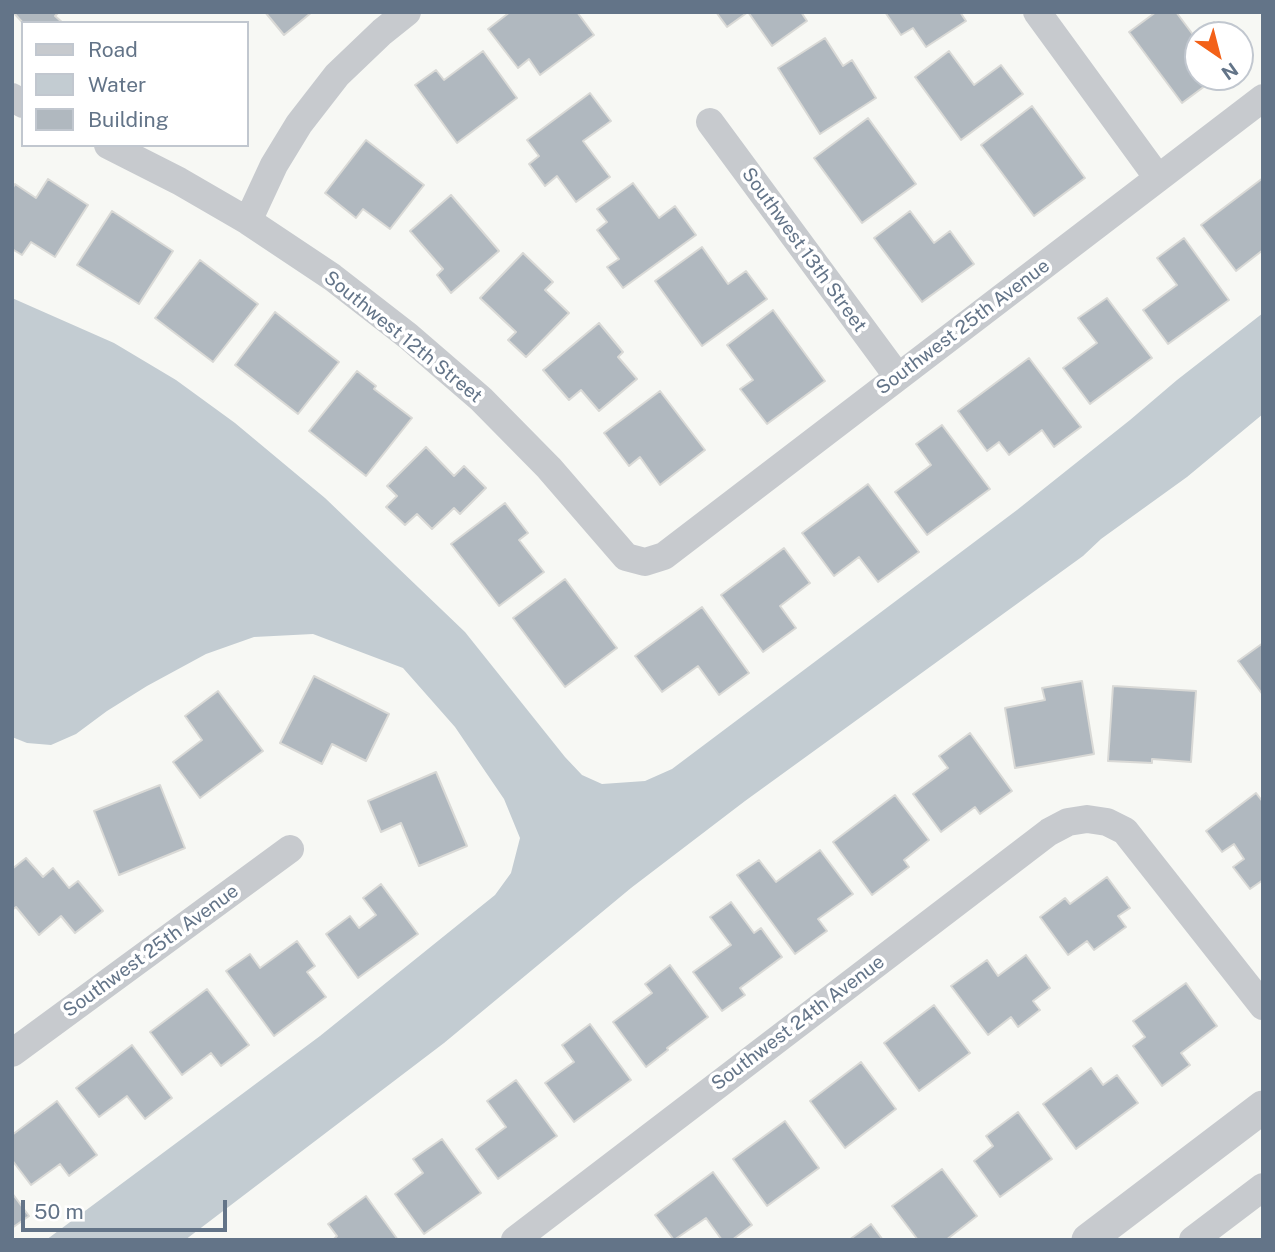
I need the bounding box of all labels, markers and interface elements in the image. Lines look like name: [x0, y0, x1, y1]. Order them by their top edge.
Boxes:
legend: [21, 21, 248, 147]
north arrow: [1184, 21, 1254, 91]
text: Road: [88, 37, 138, 62]
text: N: [1218, 58, 1242, 85]
text: Water: [88, 72, 146, 97]
text: Building: [88, 107, 169, 132]
street label: Southwest 13th Street: [737, 163, 871, 337]
street label: Southwest 25th Avenue: [872, 254, 1054, 400]
street label: Southwest 12th Street: [319, 266, 487, 408]
street label: Southwest 25th Avenue: [59, 880, 243, 1022]
street label: Southwest 24th Avenue: [707, 950, 889, 1096]
scale bar: [24, 1186, 231, 1230]
text: 50 m: [34, 1199, 84, 1224]

